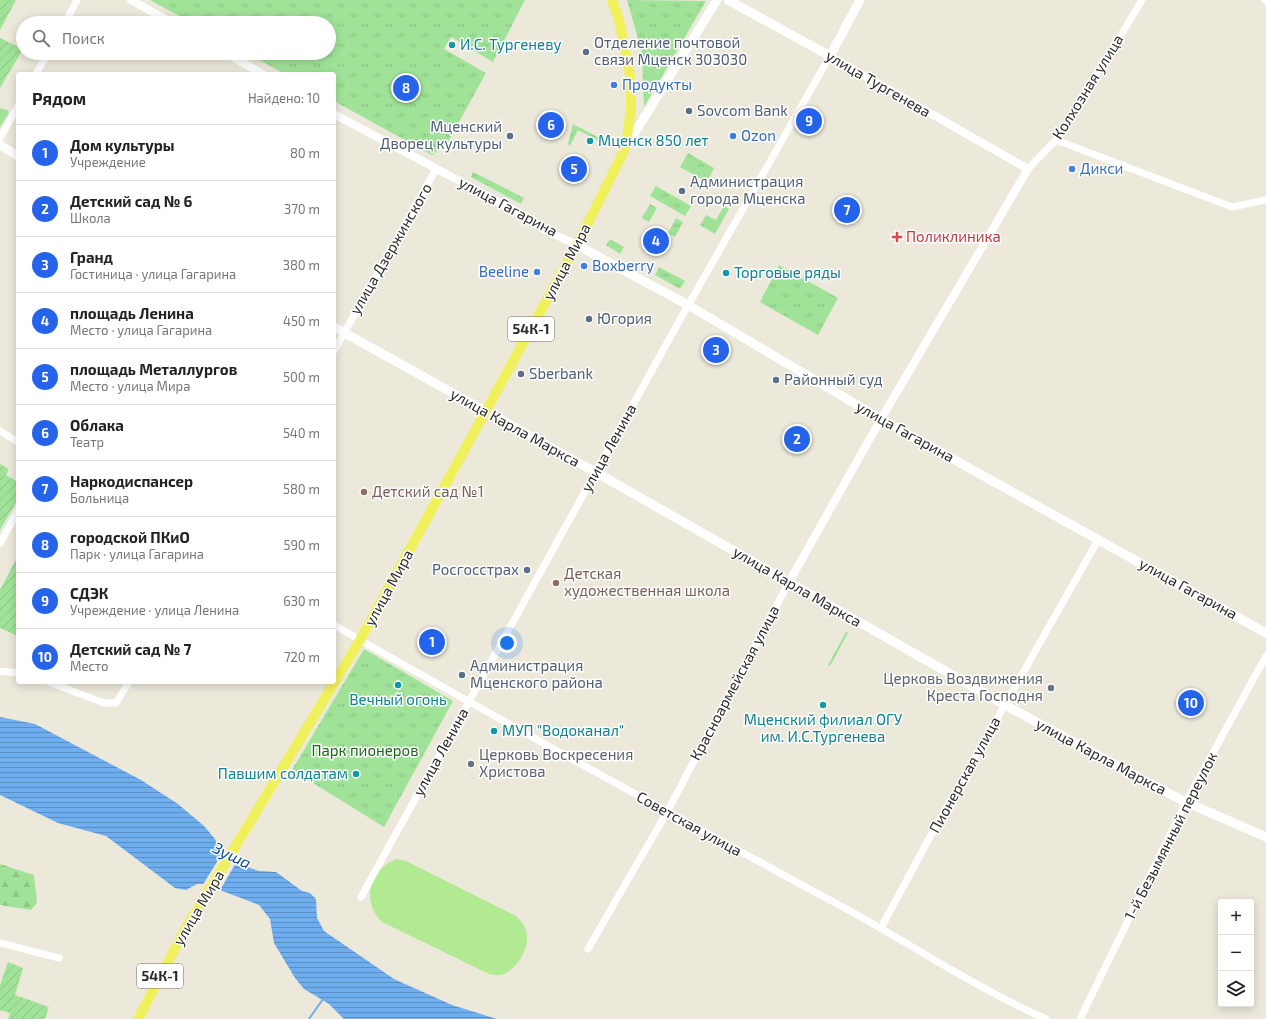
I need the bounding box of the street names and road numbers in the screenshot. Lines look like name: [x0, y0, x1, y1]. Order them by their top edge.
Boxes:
street label: Колхозная улица: [1048, 31, 1127, 143]
street label: улица Тургенева: [822, 46, 934, 121]
street label: улица Гагарина: [456, 173, 561, 241]
street label: улица Дзержинского: [345, 180, 436, 318]
street label: улица Мира: [538, 220, 595, 303]
road number: 54К-1: [508, 317, 554, 341]
street label: улица Карла Маркса: [447, 384, 583, 471]
street label: улица Гагарина: [853, 397, 958, 466]
street label: улица Ленина: [577, 400, 641, 495]
street label: улица Карла Маркса: [730, 542, 865, 631]
street label: улица Мира: [360, 546, 417, 629]
street label: улица Гагарина: [1136, 554, 1241, 623]
street label: Красноармейская улица: [686, 602, 784, 764]
street label: улица Ленина: [409, 704, 473, 799]
street label: Пионерская улица: [925, 713, 1004, 836]
street label: улица Карла Маркса: [1033, 714, 1170, 799]
street label: 1-й Безымянный переулок: [1120, 749, 1221, 923]
street label: Советская улица: [633, 787, 745, 860]
street label: улица Мира: [169, 867, 228, 949]
road number: 54К-1: [137, 964, 183, 988]

